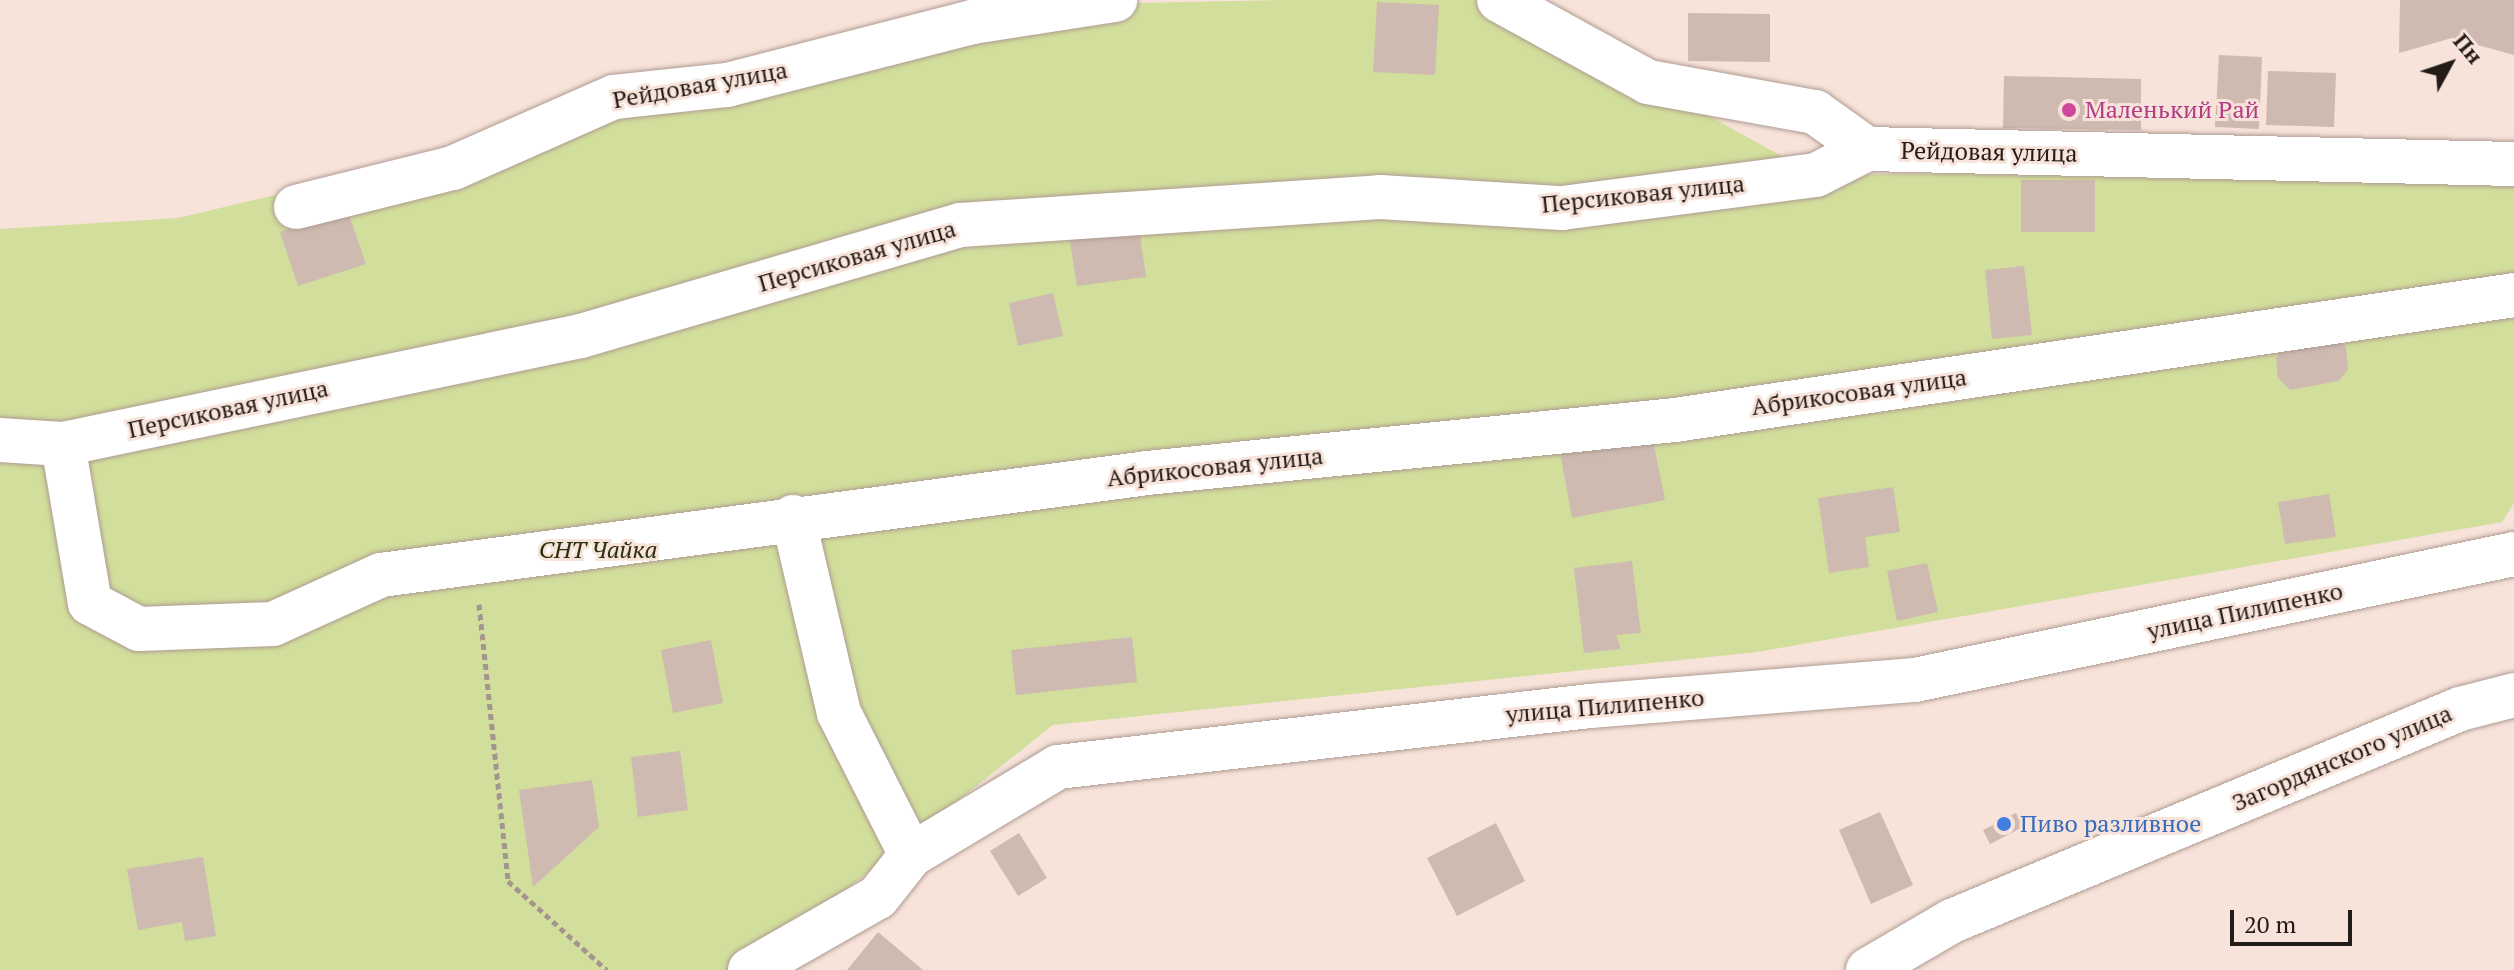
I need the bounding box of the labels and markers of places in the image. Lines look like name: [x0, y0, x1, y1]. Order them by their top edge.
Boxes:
place label: Маленький Рай: [2085, 96, 2259, 124]
marker: Маленький Рай: [2060, 101, 2078, 119]
place label: Пиво разливное: [2020, 810, 2201, 838]
marker: Пиво разливное: [1995, 815, 2013, 833]

